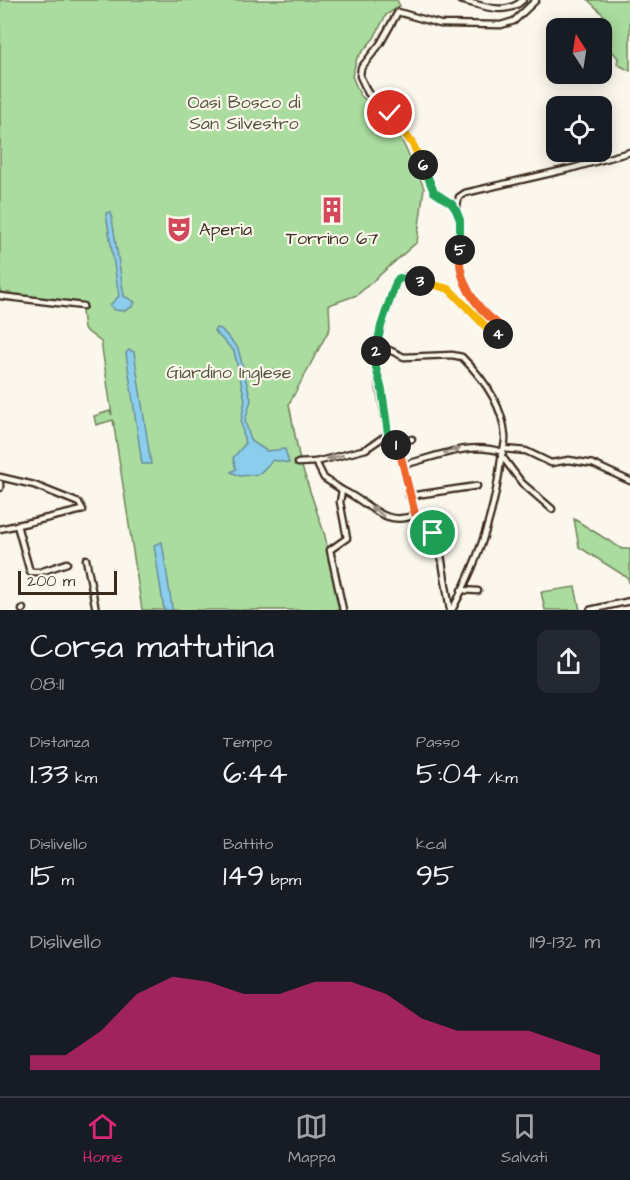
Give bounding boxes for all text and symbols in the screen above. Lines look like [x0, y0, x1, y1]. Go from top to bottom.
north arrow [546, 18, 612, 84]
map controls [546, 18, 612, 162]
pin [364, 87, 415, 138]
park label: Oasi Bosco di San Silvestro [188, 90, 301, 136]
icon: check [373, 96, 406, 129]
button: locate [546, 96, 612, 162]
pin: 6 [408, 150, 438, 180]
text: 6 [418, 154, 428, 176]
building icon: Torrino 67 [317, 195, 347, 225]
theatre icon: Aperia [164, 214, 194, 244]
place label: Aperia [199, 217, 252, 242]
place label: Torrino 67 [286, 226, 378, 251]
pin: 5 [445, 235, 475, 265]
text: 5 [454, 239, 466, 261]
pin: 3 [405, 266, 435, 296]
text: 3 [416, 270, 424, 292]
pin: 4 [483, 319, 513, 349]
text: 4 [493, 323, 503, 345]
pin: 2 [361, 336, 391, 366]
text: 2 [371, 340, 381, 362]
park label: Giardino Inglese [167, 360, 292, 386]
pin: 1 [381, 430, 411, 460]
text: 1 [395, 434, 397, 456]
one-way arrow [443, 446, 462, 455]
one-way arrow [326, 452, 344, 462]
one-way arrow [369, 505, 385, 518]
pin [407, 507, 458, 558]
icon: arrive [416, 516, 449, 549]
scale bar [18, 568, 117, 596]
text: 200 m [27, 570, 75, 592]
text: Corsa mattutina [30, 624, 274, 670]
button: share [537, 630, 600, 693]
text: 08:11 [30, 670, 64, 698]
text: Distanza [30, 731, 90, 753]
text: Tempo [223, 731, 272, 753]
text: Passo [416, 731, 459, 753]
text: 1.33 [30, 753, 69, 795]
text: 6:44 [223, 753, 288, 795]
text: 5:04 [416, 753, 482, 795]
text: km [69, 767, 97, 789]
text: /km [482, 767, 518, 789]
text: Dislivello [30, 833, 87, 855]
text: Battito [223, 833, 273, 855]
text: kcal [416, 833, 447, 855]
text: 15 [30, 855, 55, 897]
text: 149 [223, 855, 264, 897]
text: 95 [416, 855, 454, 897]
text: m [55, 869, 74, 891]
text: bpm [264, 869, 301, 891]
text: Dislivello [30, 928, 101, 956]
text: 119–132 m [530, 928, 600, 956]
tab: Home [83, 1110, 123, 1168]
tab: Mappa [288, 1110, 335, 1168]
tab: Salvati [501, 1110, 547, 1168]

